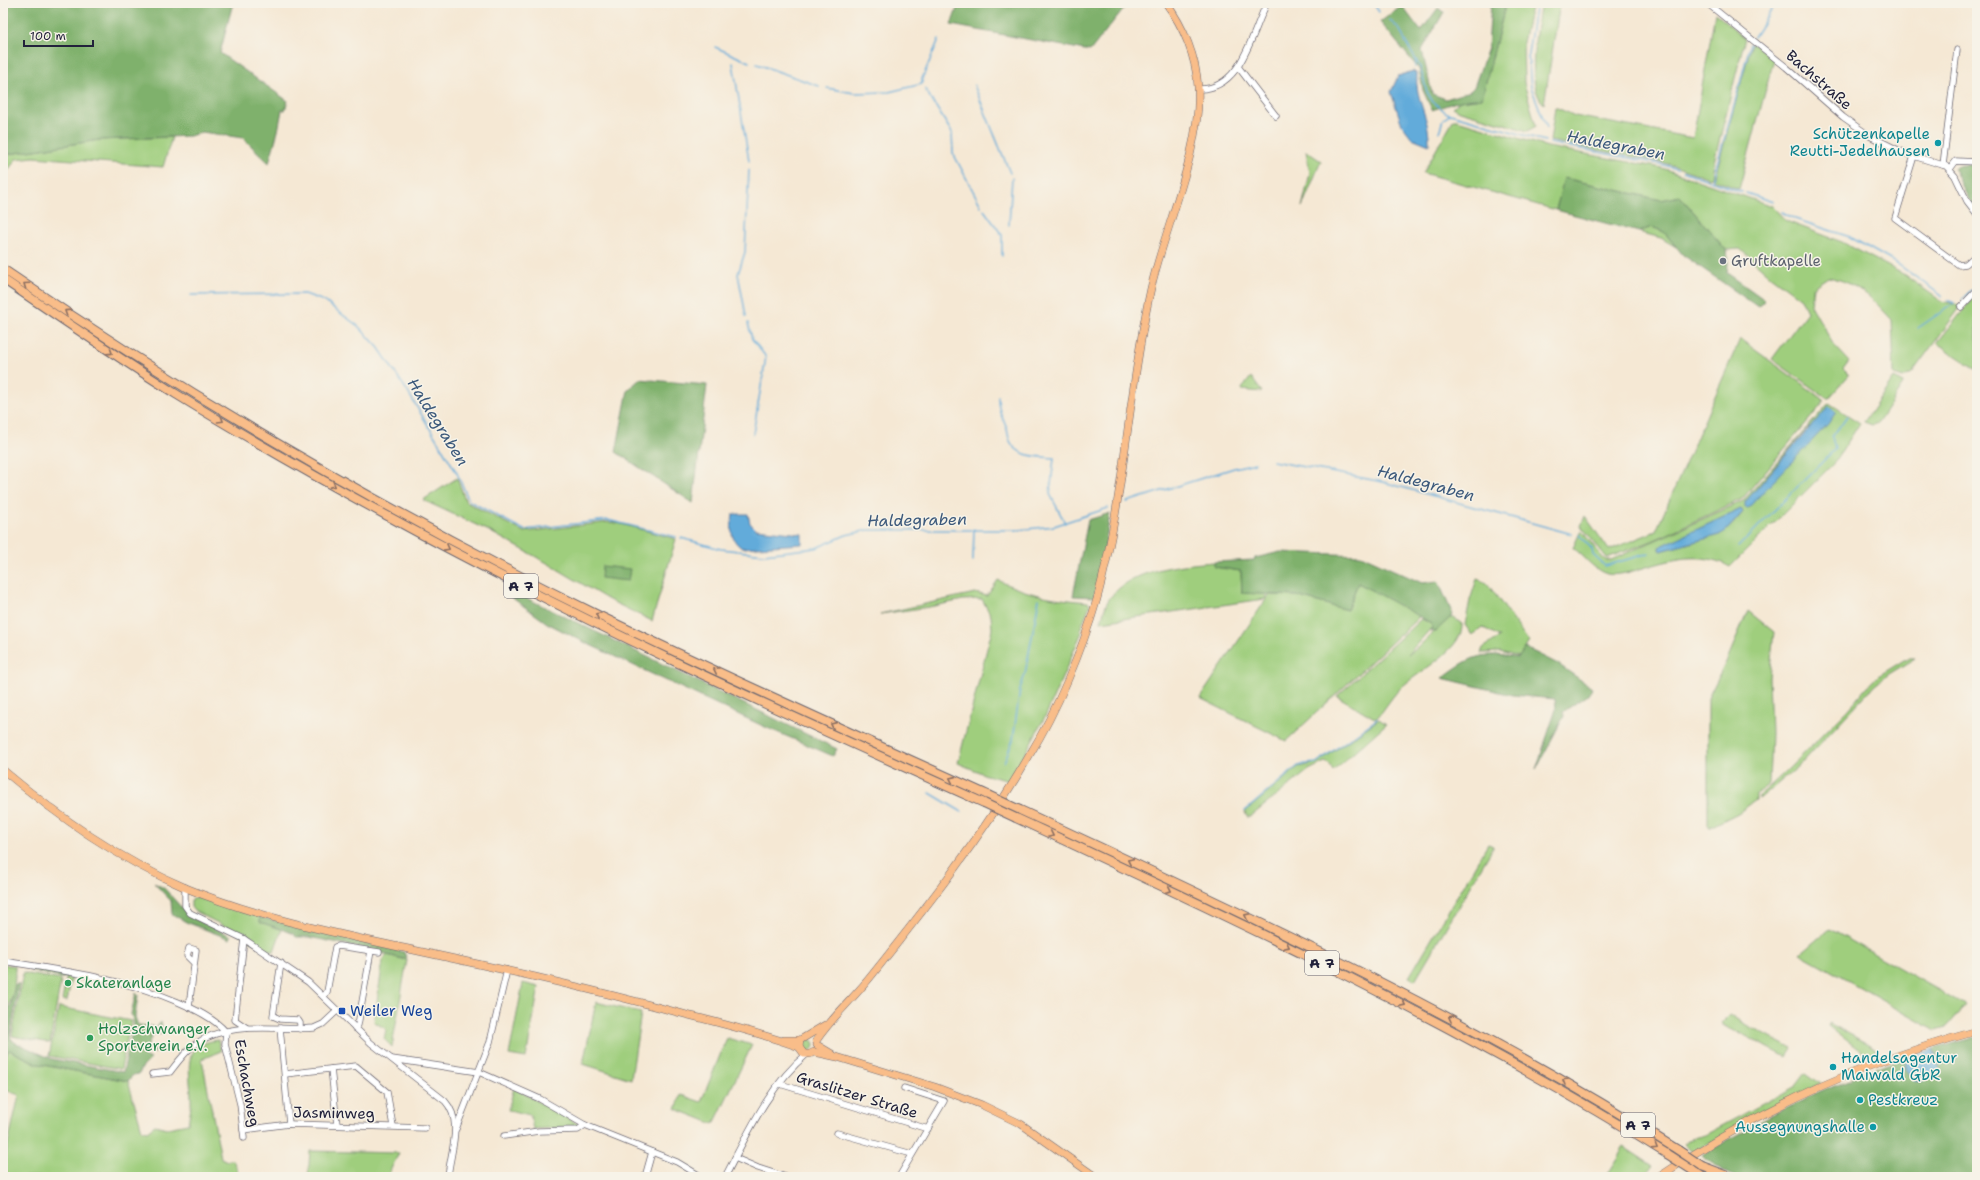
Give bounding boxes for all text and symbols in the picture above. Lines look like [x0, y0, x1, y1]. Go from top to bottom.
scale bar [24, 22, 93, 48]
text: 100 m [30, 28, 66, 44]
street label: Bachstraße [1782, 46, 1856, 114]
place label: Schützenkapelle Reutti-Jedelhausen [1790, 124, 1930, 161]
water label: Haldegraben [1565, 125, 1667, 165]
marker: Schützenkapelle Reutti-Jedelhausen [1933, 138, 1943, 148]
place label: Gruftkapelle [1731, 251, 1821, 271]
marker: Gruftkapelle [1718, 256, 1728, 266]
one-way arrow [24, 283, 31, 290]
one-way arrow [64, 310, 71, 317]
one-way arrow [106, 347, 113, 354]
water label: Haldegraben [403, 374, 473, 470]
one-way arrow [217, 416, 224, 423]
water label: Haldegraben [1375, 460, 1477, 506]
one-way arrow [329, 481, 336, 488]
water label: Haldegraben [867, 509, 967, 531]
one-way arrow [443, 543, 450, 551]
road number: A 7 [504, 574, 538, 598]
one-way arrow [595, 612, 602, 620]
one-way arrow [712, 667, 719, 675]
one-way arrow [830, 722, 838, 730]
one-way arrow [949, 776, 956, 784]
one-way arrow [1047, 830, 1055, 838]
one-way arrow [1126, 858, 1134, 866]
one-way arrow [1166, 885, 1173, 893]
one-way arrow [1244, 913, 1252, 921]
one-way arrow [1282, 941, 1290, 949]
road number: A 7 [1305, 951, 1339, 975]
place label: Skateranlage [76, 973, 172, 993]
marker: Skateranlage [63, 978, 73, 988]
one-way arrow [1399, 999, 1406, 1007]
place label: Weiler Weg [350, 1001, 432, 1021]
marker: Weiler Weg [337, 1006, 347, 1016]
one-way arrow [1448, 1016, 1455, 1023]
place label: Holzschwanger Sportverein e.V. [98, 1019, 210, 1056]
marker: Holzschwanger Sportverein e.V. [85, 1033, 95, 1043]
street label: Eschachweg [229, 1038, 265, 1128]
place label: Handelsagentur Maiwald GbR [1841, 1048, 1957, 1085]
marker: Handelsagentur Maiwald GbR [1828, 1062, 1838, 1072]
street label: Graslitzer Straße [794, 1067, 920, 1123]
one-way arrow [1562, 1079, 1569, 1086]
place label: Pestkreuz [1868, 1090, 1938, 1110]
marker: Pestkreuz [1855, 1095, 1865, 1105]
street label: Jasminweg [293, 1102, 375, 1124]
road number: A 7 [1621, 1113, 1655, 1137]
place label: Aussegnungshalle [1735, 1117, 1865, 1137]
marker: Aussegnungshalle [1868, 1122, 1878, 1132]
one-way arrow [1651, 1142, 1658, 1149]

